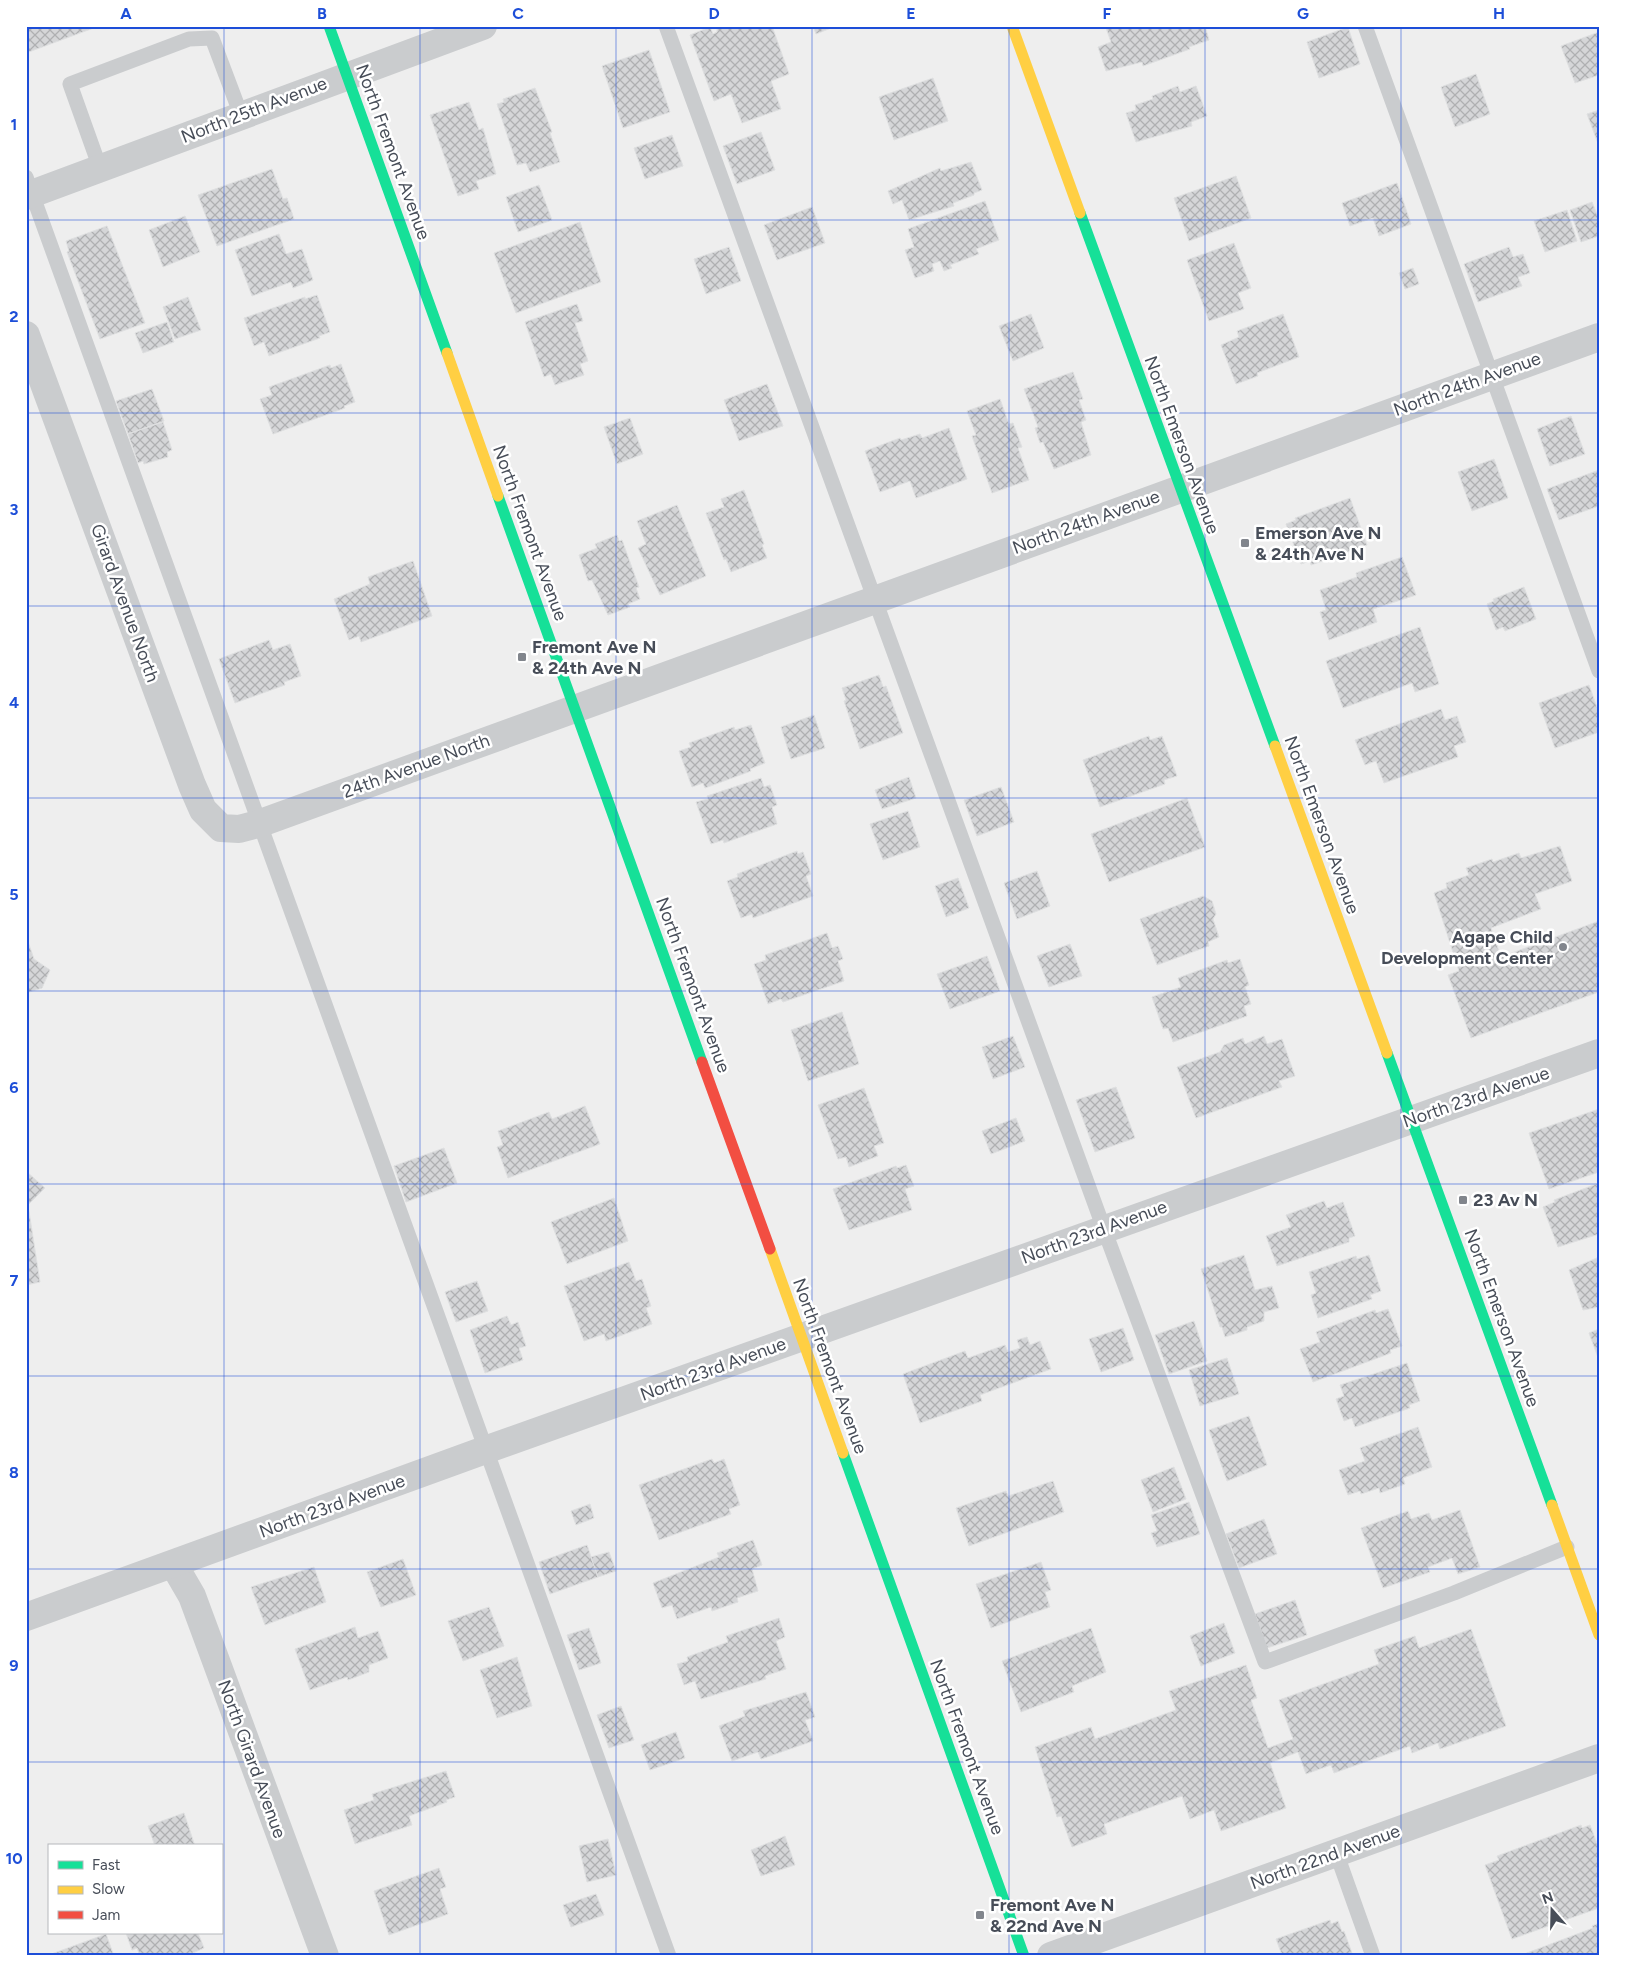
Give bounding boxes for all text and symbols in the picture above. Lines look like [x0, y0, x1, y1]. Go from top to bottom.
text: A [120, 4, 132, 23]
text: B [317, 4, 327, 23]
text: C [512, 4, 524, 23]
text: D [708, 4, 720, 23]
text: E [906, 4, 916, 23]
text: F [1103, 4, 1112, 23]
text: G [1297, 4, 1309, 23]
text: H [1493, 4, 1505, 23]
street label: North Fremont Avenue [351, 61, 435, 243]
street label: North 25th Avenue [178, 72, 330, 148]
text: 1 [11, 115, 17, 134]
text: 2 [9, 307, 19, 326]
street label: North 24th Avenue [1390, 347, 1544, 421]
street label: North Emerson Avenue [1140, 353, 1225, 537]
street label: North Fremont Avenue [488, 442, 572, 624]
street label: North 24th Avenue [1009, 485, 1163, 559]
text: 3 [10, 500, 19, 519]
street label: Girard Avenue North [86, 521, 164, 685]
place label: Emerson Ave N & 24th Ave N [1255, 522, 1381, 565]
marker: Emerson Ave N & 24th Ave N [1239, 537, 1251, 549]
place label: Fremont Ave N & 24th Ave N [532, 636, 656, 679]
marker: Fremont Ave N & 24th Ave N [516, 651, 528, 663]
text: 4 [9, 693, 19, 712]
street label: 24th Avenue North [339, 729, 493, 803]
street label: North Emerson Avenue [1280, 733, 1365, 917]
text: 5 [9, 885, 19, 904]
street label: North Fremont Avenue [651, 894, 735, 1076]
place label: Agape Child Development Center [1381, 926, 1553, 969]
marker: Agape Child Development Center [1557, 941, 1569, 953]
street label: North 23rd Avenue [1400, 1062, 1552, 1132]
text: 6 [9, 1078, 19, 1097]
place label: 23 Av N [1473, 1189, 1538, 1211]
marker: 23 Av N [1457, 1194, 1469, 1206]
street label: North 23rd Avenue [1018, 1195, 1170, 1269]
street label: North Emerson Avenue [1460, 1226, 1545, 1410]
text: 7 [10, 1271, 19, 1290]
street label: North Fremont Avenue [788, 1275, 872, 1457]
street label: North 23rd Avenue [637, 1332, 789, 1406]
text: 8 [9, 1463, 19, 1482]
street label: North 23rd Avenue [256, 1469, 408, 1543]
text: 9 [9, 1656, 19, 1675]
street label: North Fremont Avenue [925, 1656, 1009, 1838]
street label: North Girard Avenue [213, 1677, 291, 1841]
street label: North 22nd Avenue [1247, 1820, 1403, 1894]
legend [48, 1844, 222, 1934]
text: 10 [5, 1849, 23, 1868]
text: Fast [92, 1856, 121, 1874]
text: Slow [92, 1880, 125, 1898]
north arrow [1528, 1884, 1578, 1934]
text: N [1540, 1888, 1556, 1908]
place label: Fremont Ave N & 22nd Ave N [990, 1894, 1114, 1937]
text: Jam [92, 1906, 120, 1924]
marker: Fremont Ave N & 22nd Ave N [974, 1909, 986, 1921]

